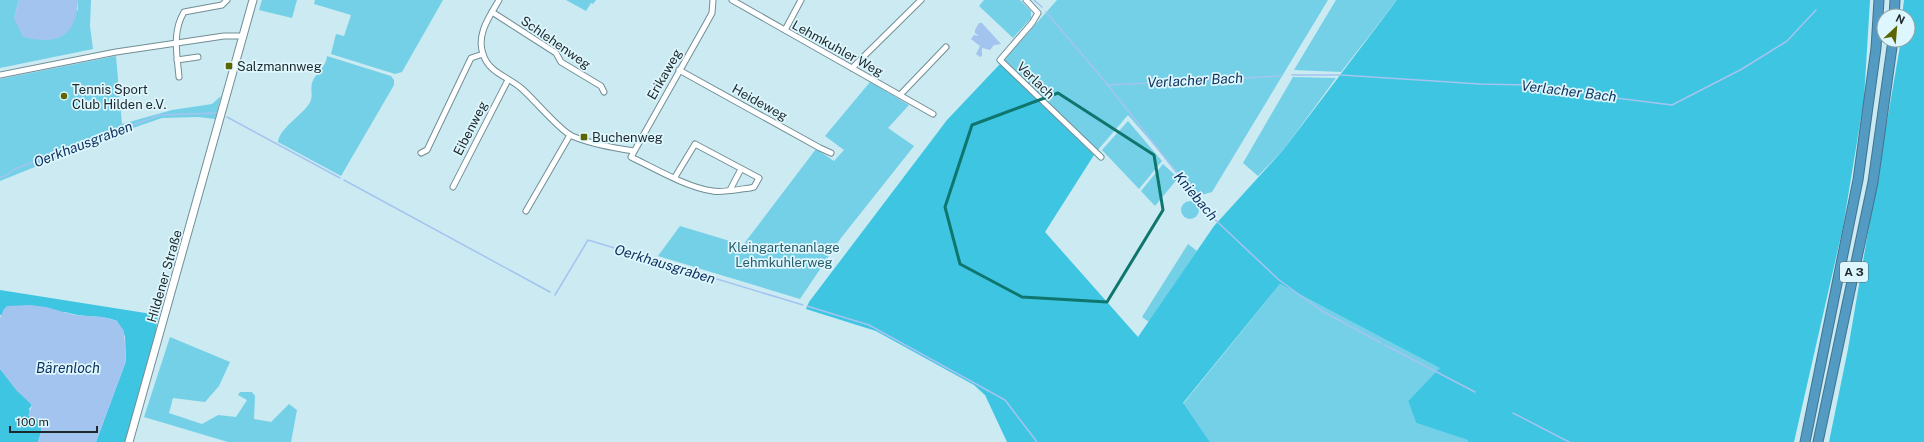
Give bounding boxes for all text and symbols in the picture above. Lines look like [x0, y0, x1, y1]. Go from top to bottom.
north arrow [1876, 8, 1916, 48]
text: N [1894, 12, 1907, 26]
street label: Schlehenweg [518, 13, 593, 72]
street label: Lehmkuhler Weg [790, 17, 886, 80]
street label: Erikaweg [644, 46, 685, 102]
place label: Salzmannweg [237, 59, 322, 74]
street label: Verlach [1014, 59, 1057, 102]
marker: Salzmannweg [224, 61, 234, 71]
water label: Verlacher Bach [1147, 69, 1243, 90]
water label: Verlacher Bach [1520, 77, 1618, 105]
street label: Heideweg [729, 81, 790, 124]
place label: Tennis Sport Club Hilden e.V. [72, 82, 166, 112]
marker: Tennis Sport Club Hilden e.V. [59, 91, 69, 101]
street label: Eibenweg [450, 99, 491, 158]
water label: Oerkhausgraben [31, 118, 135, 170]
place label: Buchenweg [592, 130, 663, 145]
marker: Buchenweg [579, 132, 589, 142]
water label: Kniebach [1171, 168, 1221, 224]
street label: Hildener Straße [144, 228, 185, 324]
park label: Kleingartenanlage Lehmkuhlerweg [728, 240, 840, 270]
water label: Oerkhausgraben [613, 241, 718, 287]
road number: A 3 [1840, 262, 1868, 282]
water label: Bärenloch [36, 360, 100, 376]
scale bar [10, 408, 97, 434]
text: 100 m [16, 415, 49, 429]

